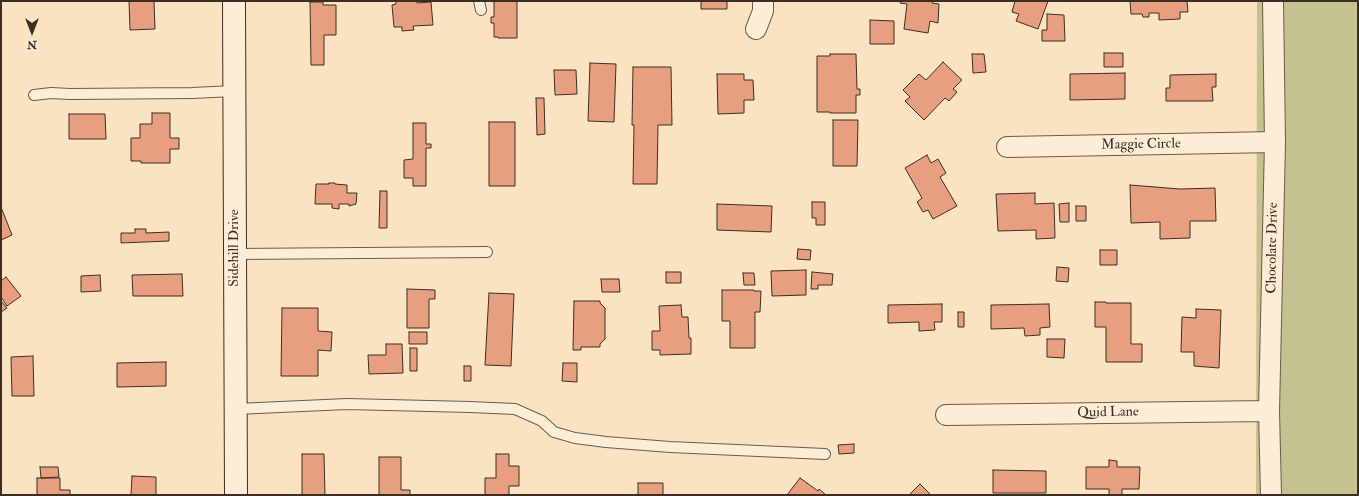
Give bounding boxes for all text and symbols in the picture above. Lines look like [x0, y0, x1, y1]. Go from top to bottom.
north arrow [12, 12, 52, 52]
text: N [27, 38, 37, 51]
street label: Maggie Circle [1101, 136, 1181, 154]
street label: Chocolate Drive [1264, 202, 1282, 294]
street label: Sidehill Drive [227, 209, 243, 287]
street label: Quid Lane [1077, 404, 1139, 422]

